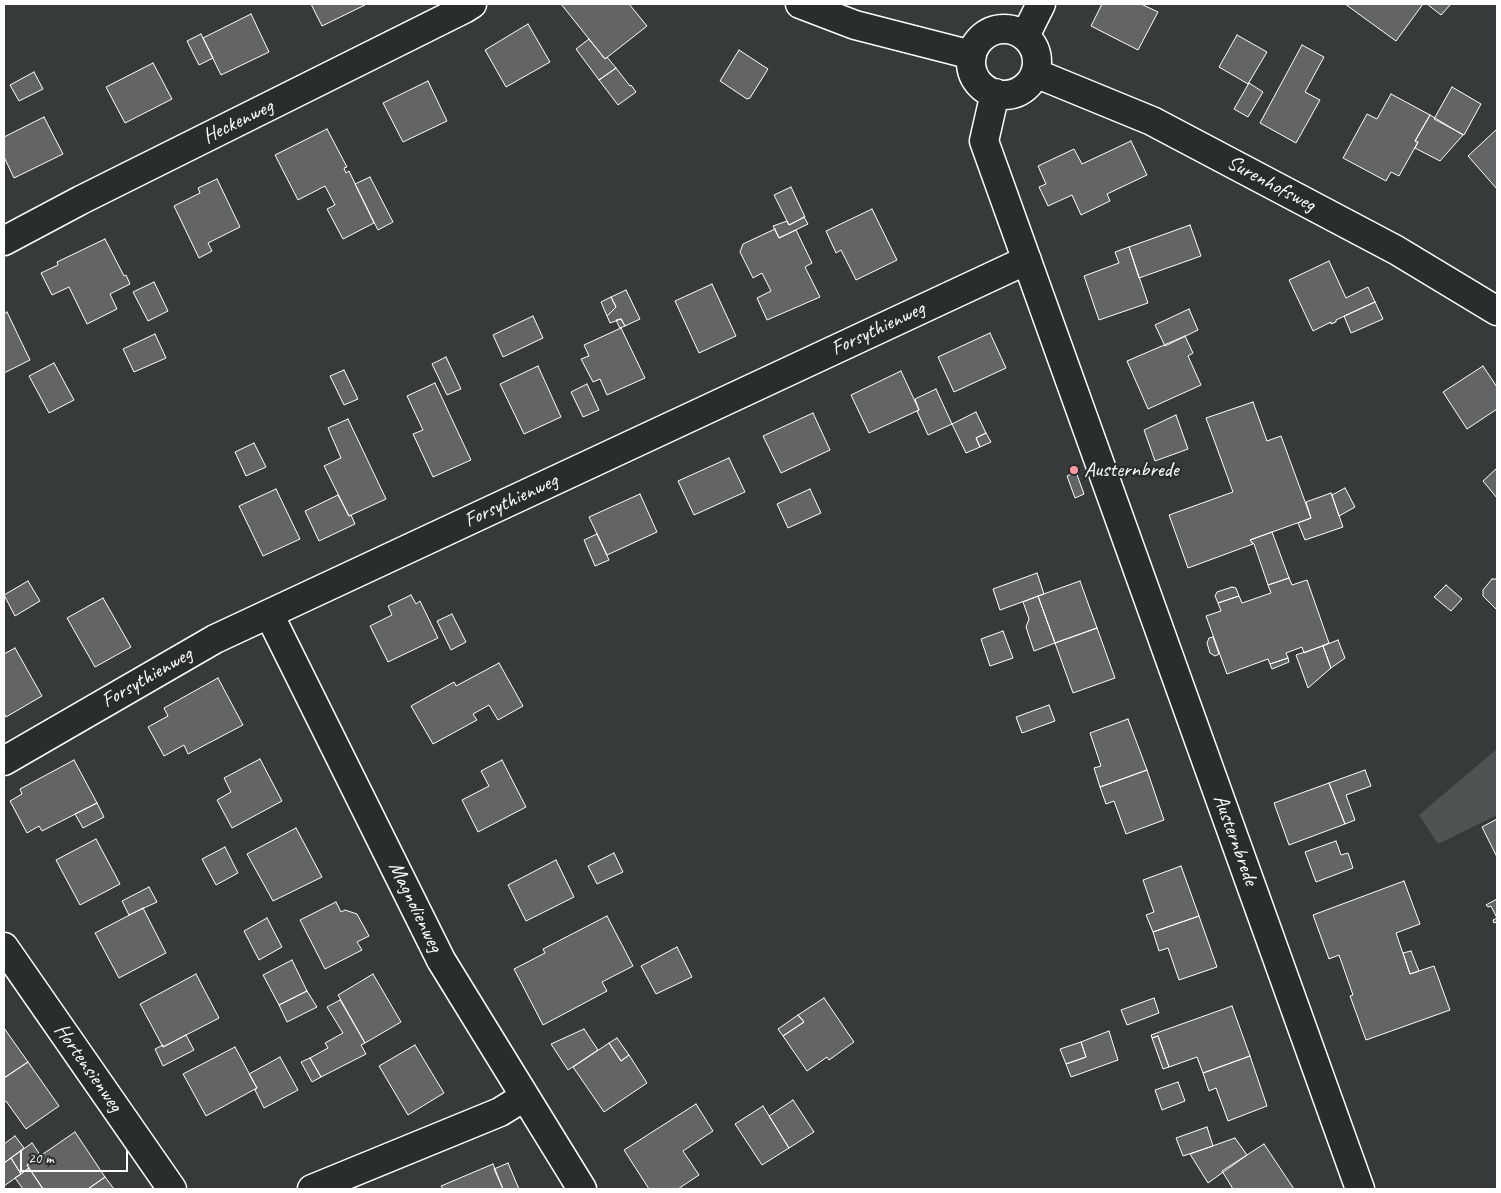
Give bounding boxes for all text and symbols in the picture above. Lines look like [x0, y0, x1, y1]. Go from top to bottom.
street label: Heckenweg [199, 94, 277, 150]
street label: Surenhofsweg [1222, 150, 1320, 218]
street label: Forsythienweg [827, 296, 929, 362]
place label: Austernbrede [1084, 457, 1179, 483]
marker: Austernbrede [1068, 464, 1080, 476]
street label: Forsythienweg [460, 468, 562, 534]
street label: Forsythienweg [97, 642, 197, 714]
street label: Austernbrede [1207, 791, 1263, 889]
street label: Magnolienweg [382, 858, 448, 956]
street label: Hortensienweg [48, 1019, 128, 1117]
scale bar [22, 1140, 130, 1172]
text: 20 m [28, 1149, 54, 1168]

